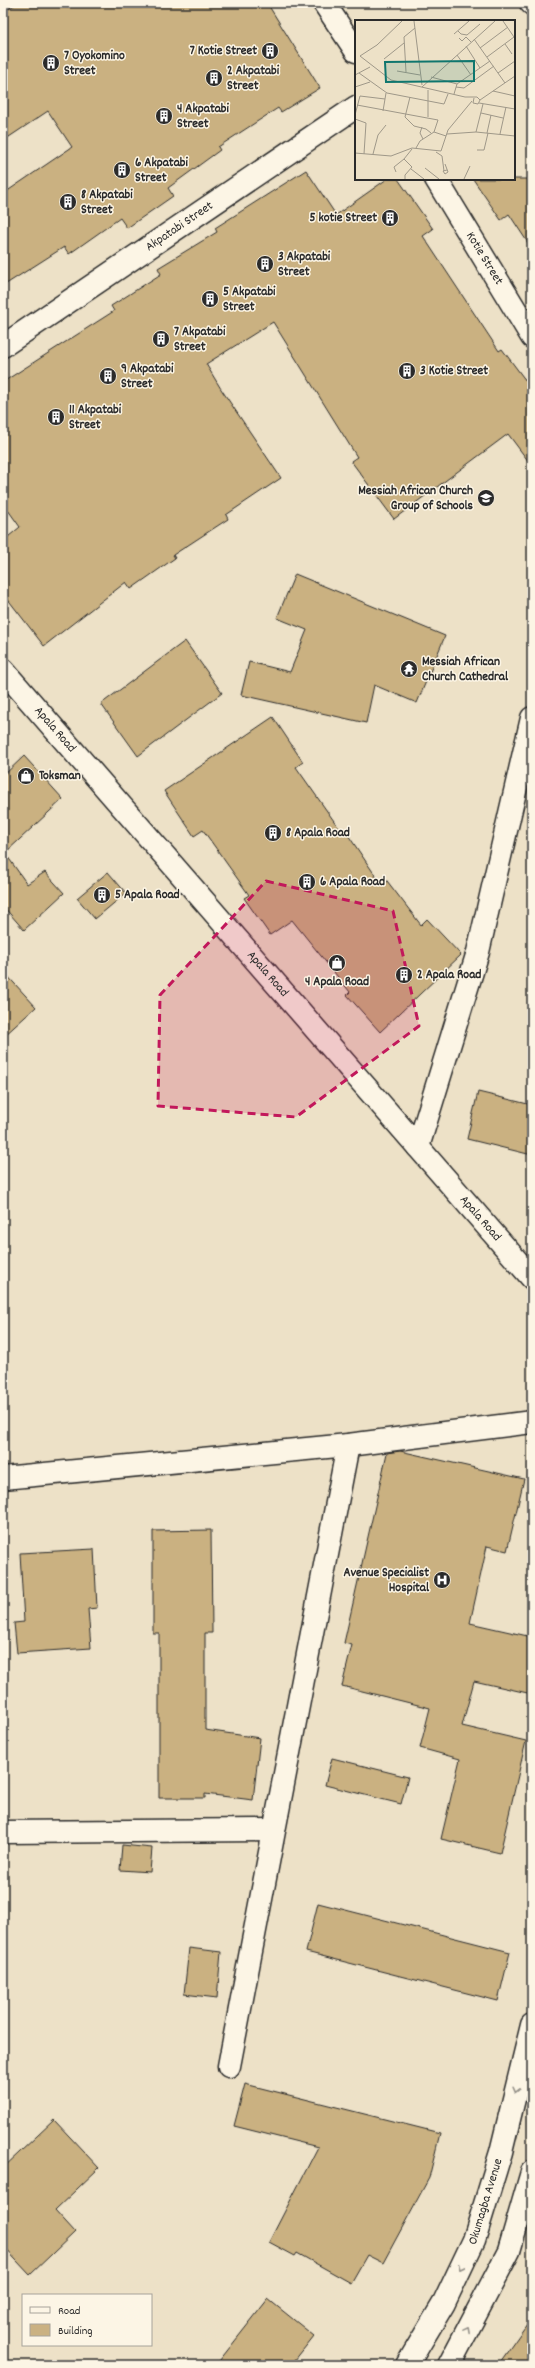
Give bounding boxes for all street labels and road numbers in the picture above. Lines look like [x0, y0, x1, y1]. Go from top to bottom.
street label: Akpatabi Street [142, 197, 217, 256]
street label: Kotie Street [461, 228, 508, 289]
street label: Apala Road [29, 702, 80, 757]
street label: Apala Road [242, 947, 293, 1001]
street label: Apala Road [455, 1191, 506, 1246]
street label: Okumagba Avenue [463, 2156, 508, 2248]

